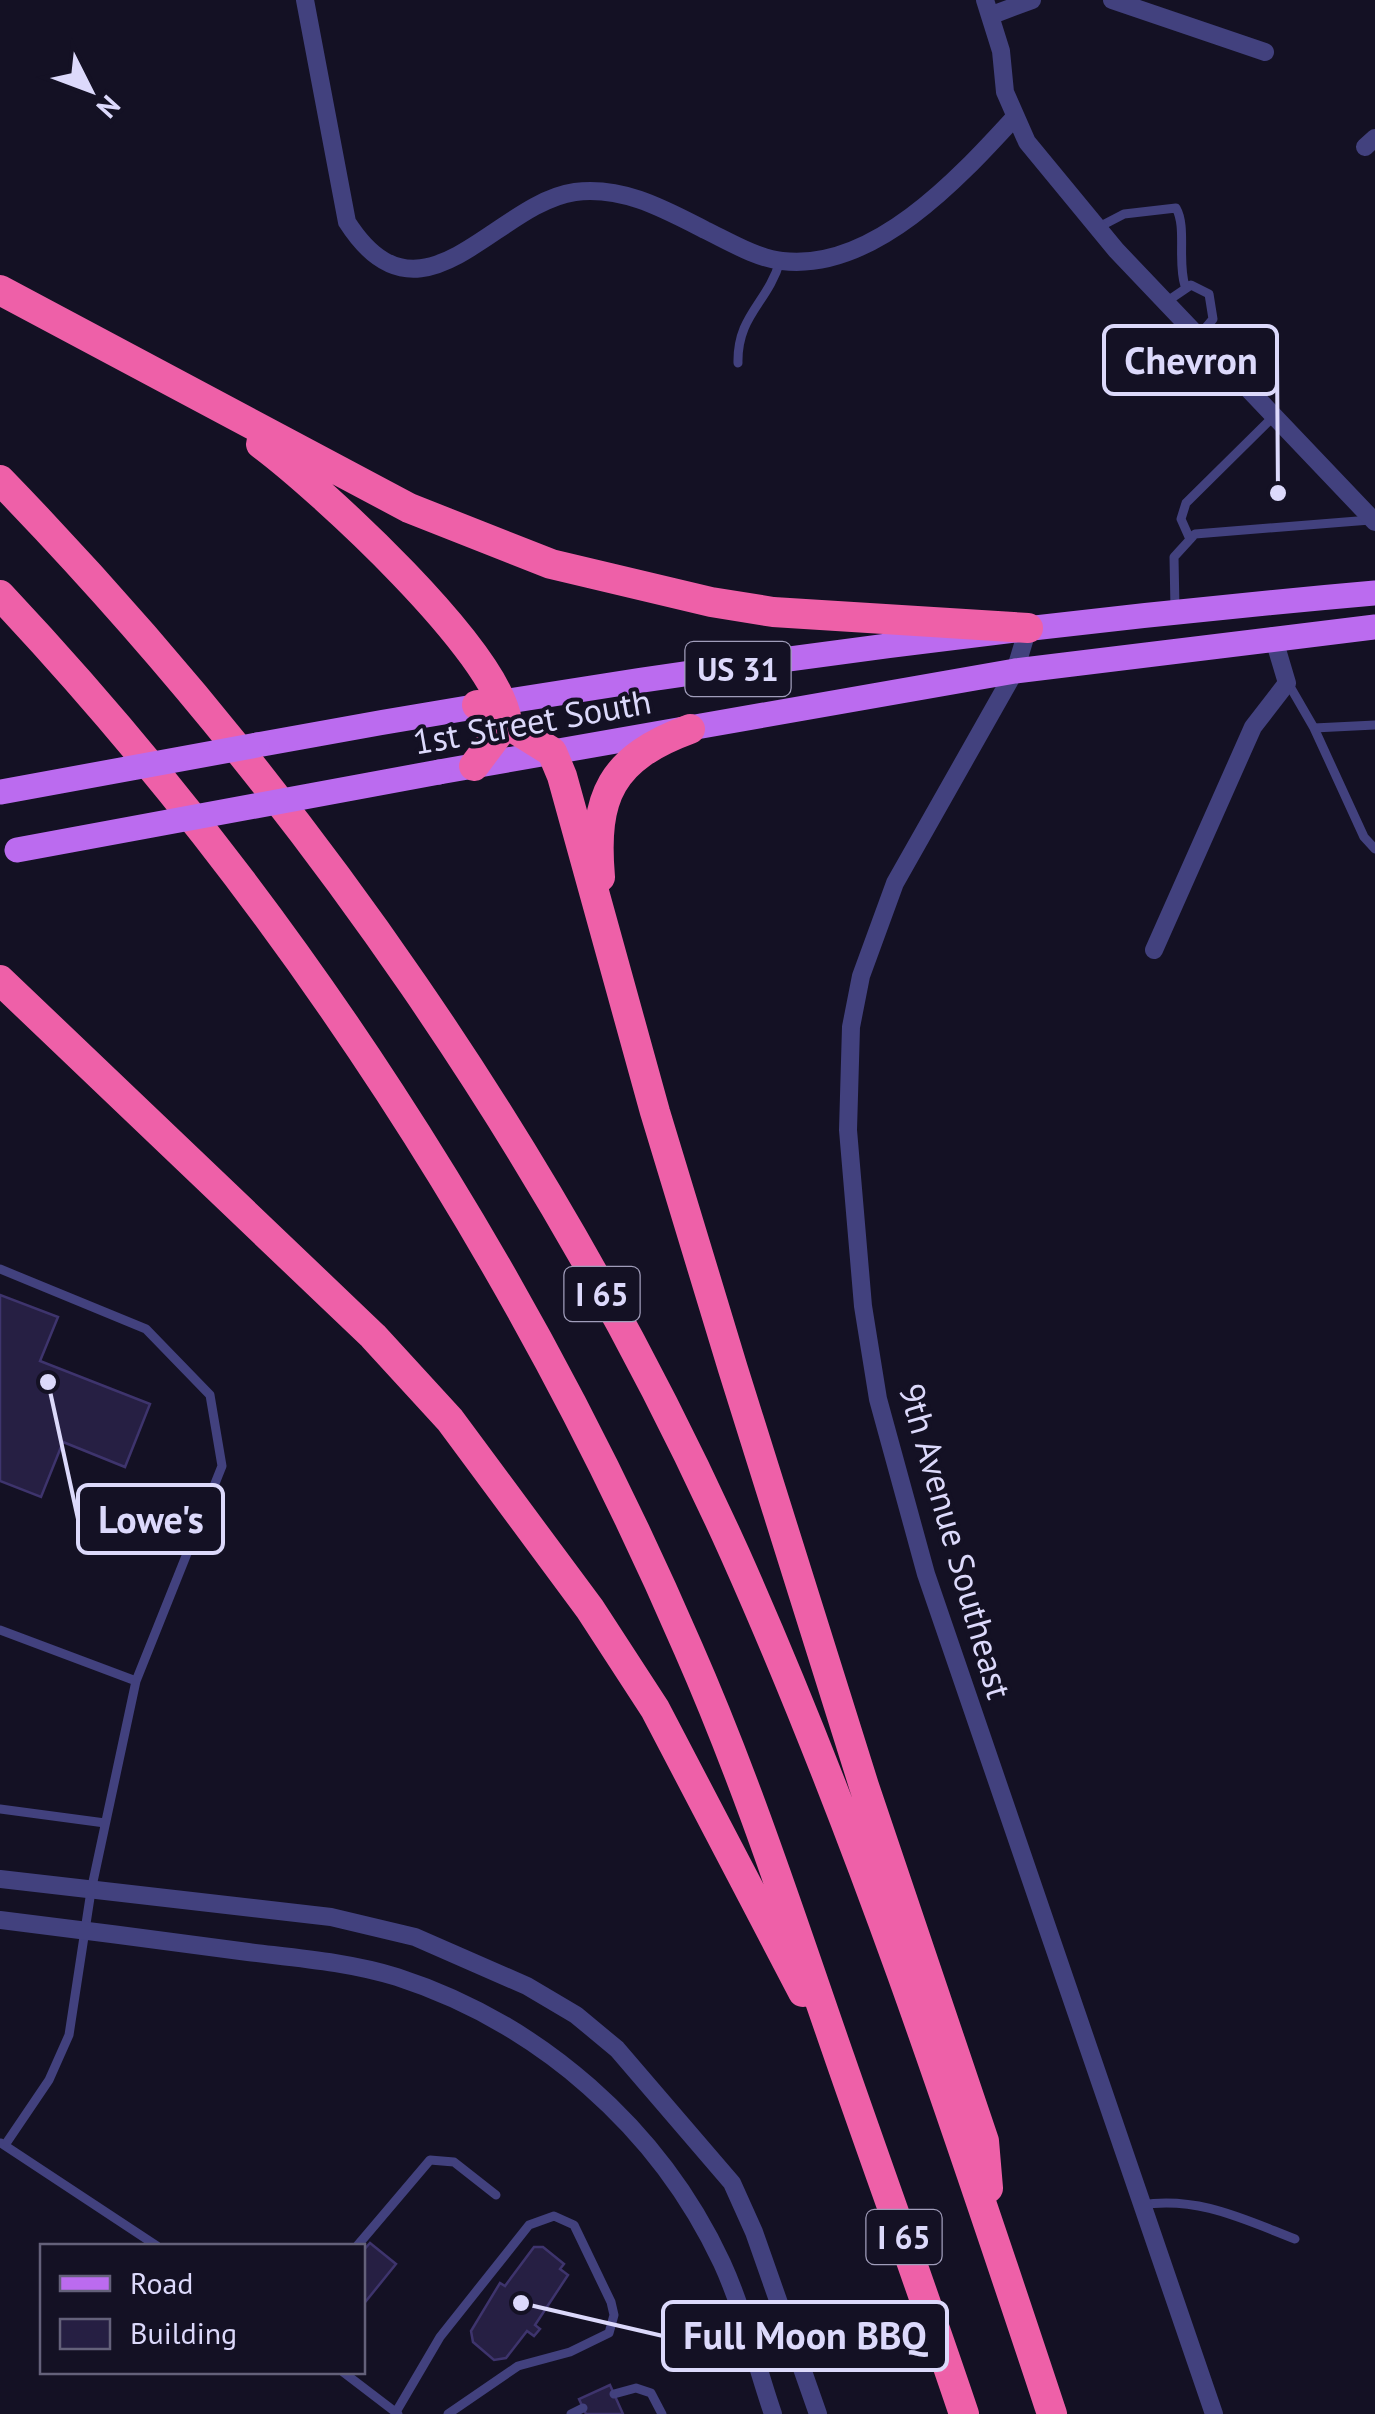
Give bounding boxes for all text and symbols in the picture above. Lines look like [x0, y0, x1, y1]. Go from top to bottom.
north arrow [40, 40, 140, 140]
text: N [89, 88, 129, 126]
callout: Chevron [1104, 326, 1277, 394]
text: Chevron [1124, 335, 1258, 384]
road number: US 31 [686, 642, 790, 696]
street label: 1st Street South [409, 677, 655, 765]
road number: I 65 [564, 1267, 640, 1321]
street label: 9th Avenue Southeast [889, 1378, 1023, 1704]
callout: Lowe's [78, 1485, 223, 1553]
text: Lowe's [98, 1494, 204, 1543]
road number: I 65 [866, 2210, 942, 2264]
legend [40, 2244, 365, 2374]
text: Road [130, 2263, 194, 2302]
callout: Full Moon BBQ [663, 2302, 947, 2370]
text: Full Moon BBQ [683, 2310, 928, 2359]
text: Building [130, 2313, 237, 2352]

